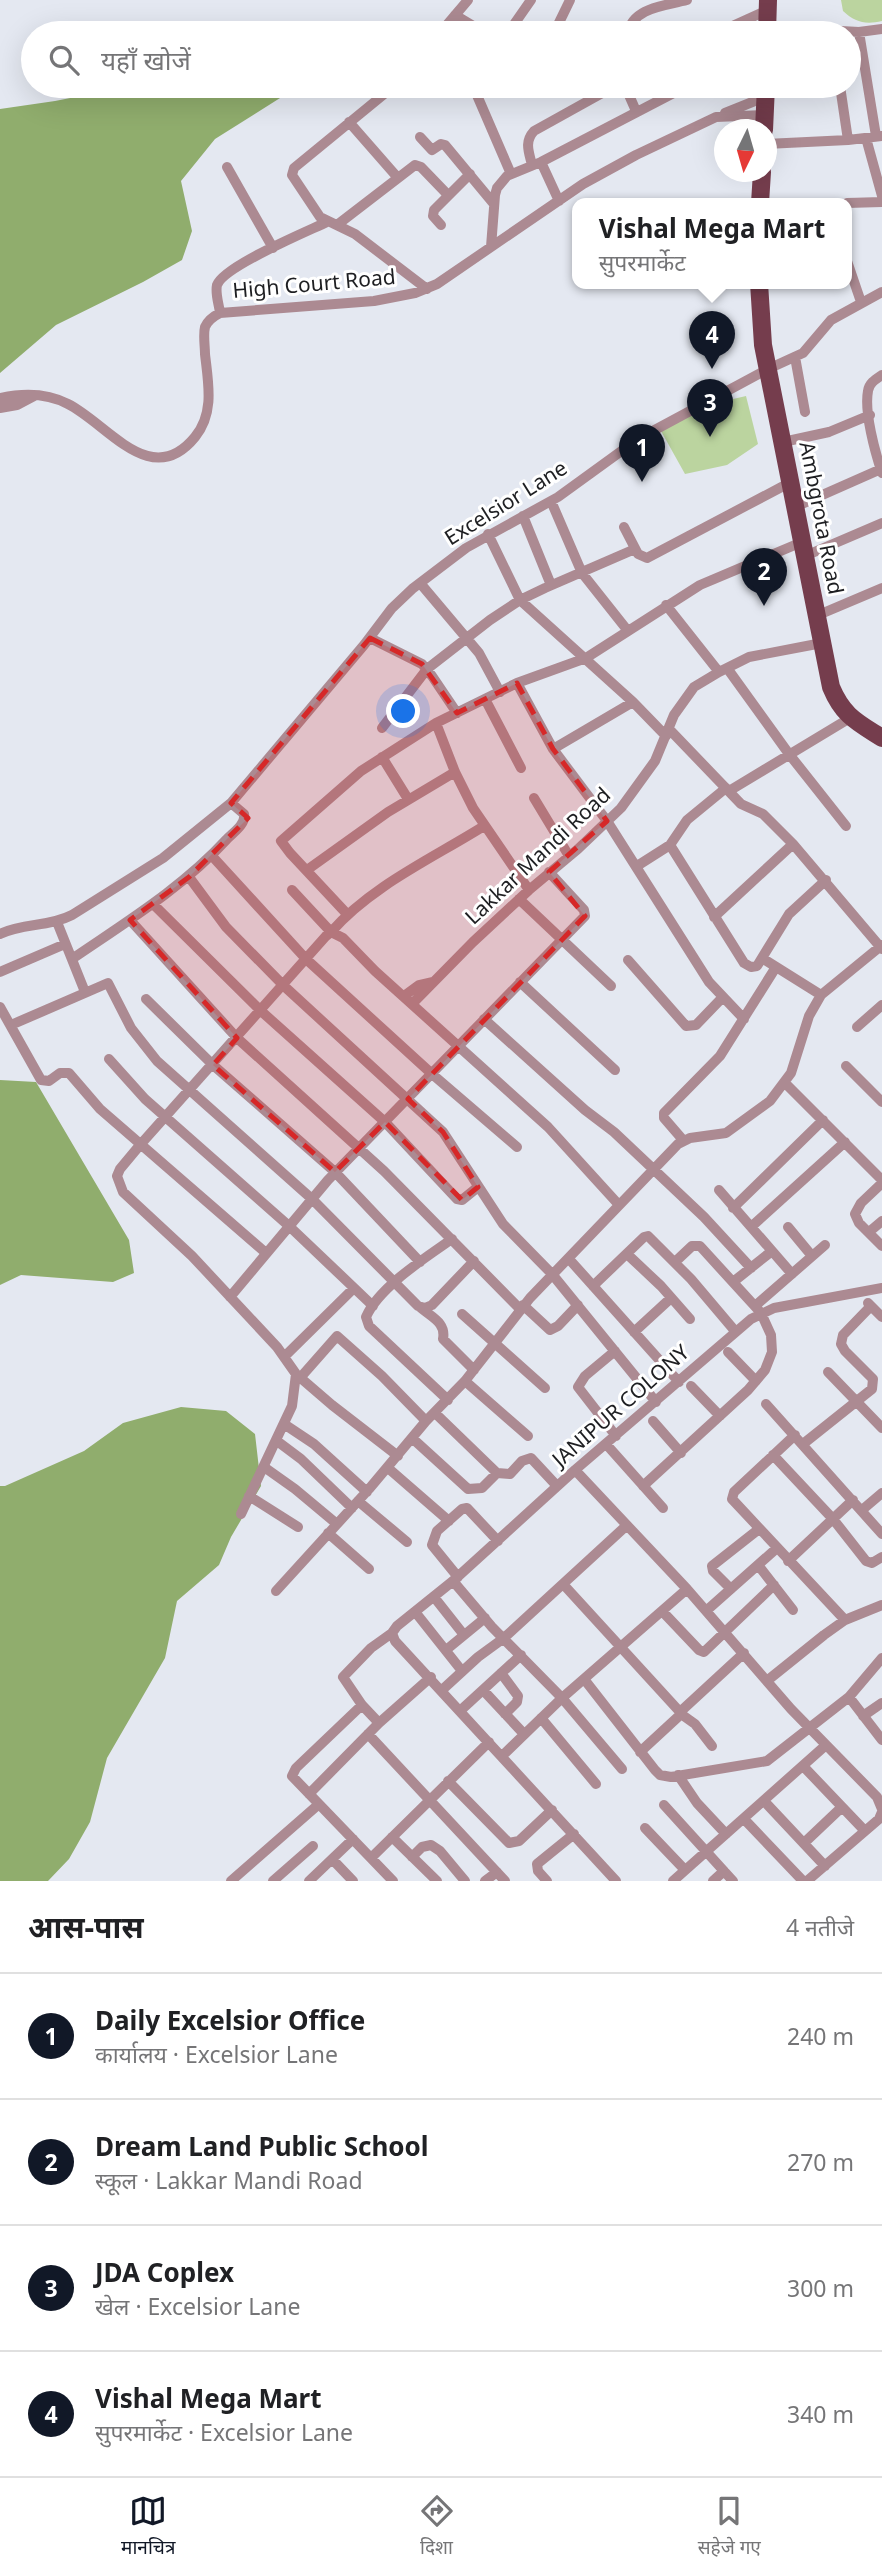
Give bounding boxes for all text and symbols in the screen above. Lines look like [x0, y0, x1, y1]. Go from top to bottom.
search box [21, 21, 861, 98]
icon: search [45, 41, 83, 79]
text: यहाँ खोजें [101, 42, 191, 78]
north arrow [714, 119, 777, 182]
popup [572, 198, 852, 289]
text: Vishal Mega Mart [599, 210, 825, 246]
text: सुपरमार्केट [599, 246, 686, 278]
street label: High Court Road [231, 262, 397, 304]
pin: 4 [689, 311, 735, 369]
pin: 3 [687, 379, 733, 437]
pin: 1 [619, 424, 665, 482]
street label: Ambgrota Road [793, 439, 851, 597]
street label: Excelsior Lane [439, 453, 572, 551]
pin: 2 [741, 548, 787, 606]
your location [386, 694, 420, 728]
street label: Lakkar Mandi Road [459, 781, 616, 930]
street label: JANIPUR COLONY [544, 1338, 695, 1474]
text: आस-पास [28, 1906, 144, 1947]
text: 4 नतीजे [786, 1911, 854, 1943]
text: Daily Excelsior Office [95, 2002, 365, 2038]
text: 1 [44, 2020, 58, 2052]
text: 240 m [787, 2020, 854, 2052]
text: कार्यालय · Excelsior Lane [95, 2038, 338, 2070]
text: Dream Land Public School [95, 2128, 429, 2164]
text: 2 [44, 2146, 58, 2178]
text: 270 m [787, 2146, 854, 2178]
text: स्कूल · Lakkar Mandi Road [95, 2164, 363, 2196]
text: JDA Coplex [95, 2254, 234, 2290]
text: 3 [44, 2272, 58, 2304]
text: 300 m [787, 2272, 854, 2304]
text: खेल · Excelsior Lane [95, 2290, 300, 2322]
text: Vishal Mega Mart [95, 2380, 322, 2416]
text: 4 [44, 2398, 58, 2430]
text: 340 m [787, 2398, 854, 2430]
text: सुपरमार्केट · Excelsior Lane [95, 2416, 353, 2448]
tab: मानचित्र [121, 2492, 175, 2560]
tab: दिशा [418, 2492, 456, 2560]
tab: सहेजे गए [698, 2492, 761, 2560]

